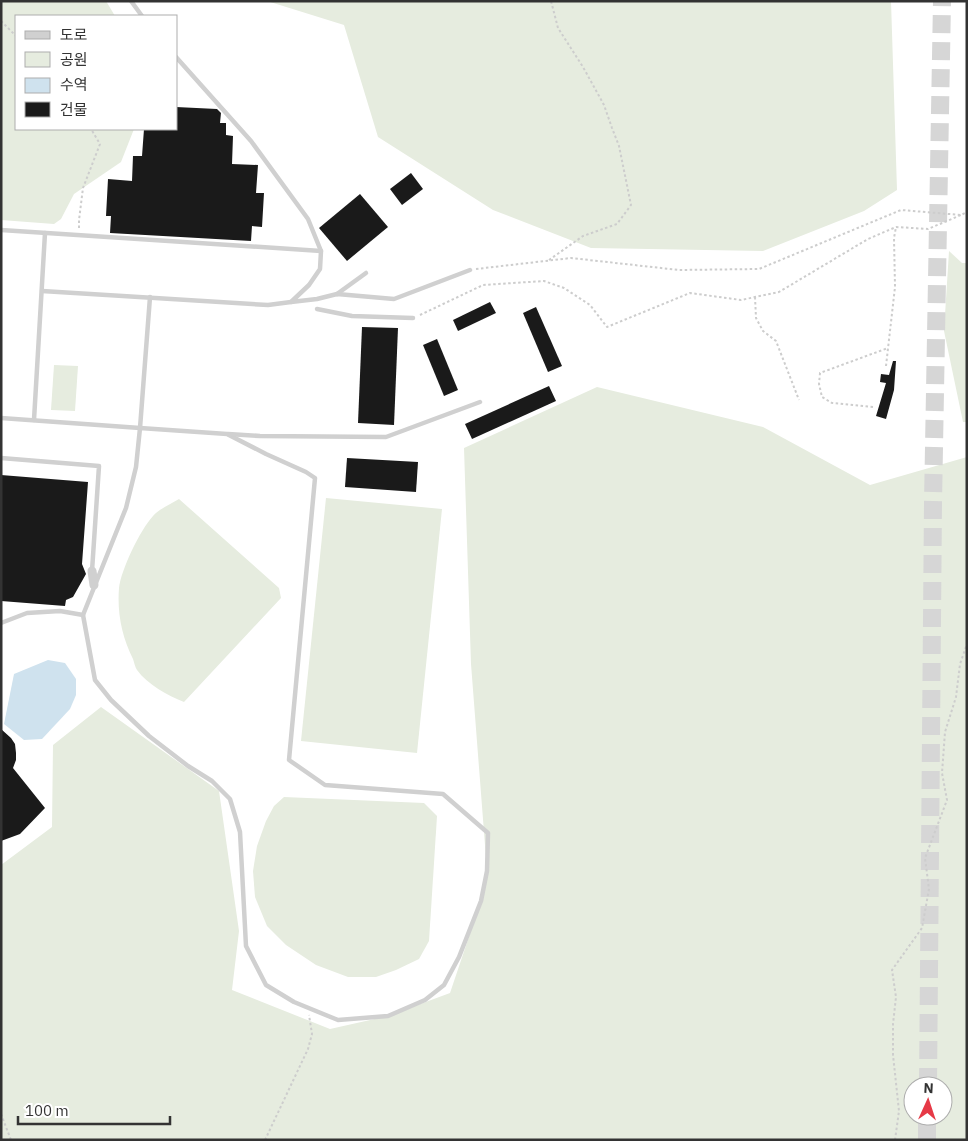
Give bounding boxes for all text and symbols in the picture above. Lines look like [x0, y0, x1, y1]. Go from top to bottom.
legend [15, 15, 178, 130]
text: 도로 [60, 25, 88, 44]
text: 공원 [60, 50, 88, 69]
text: 수역 [60, 75, 88, 94]
text: 건물 [60, 100, 88, 119]
north arrow [903, 1076, 953, 1126]
text: N [923, 1079, 934, 1097]
scale bar [18, 1094, 170, 1126]
text: 100 m [25, 1101, 69, 1120]

